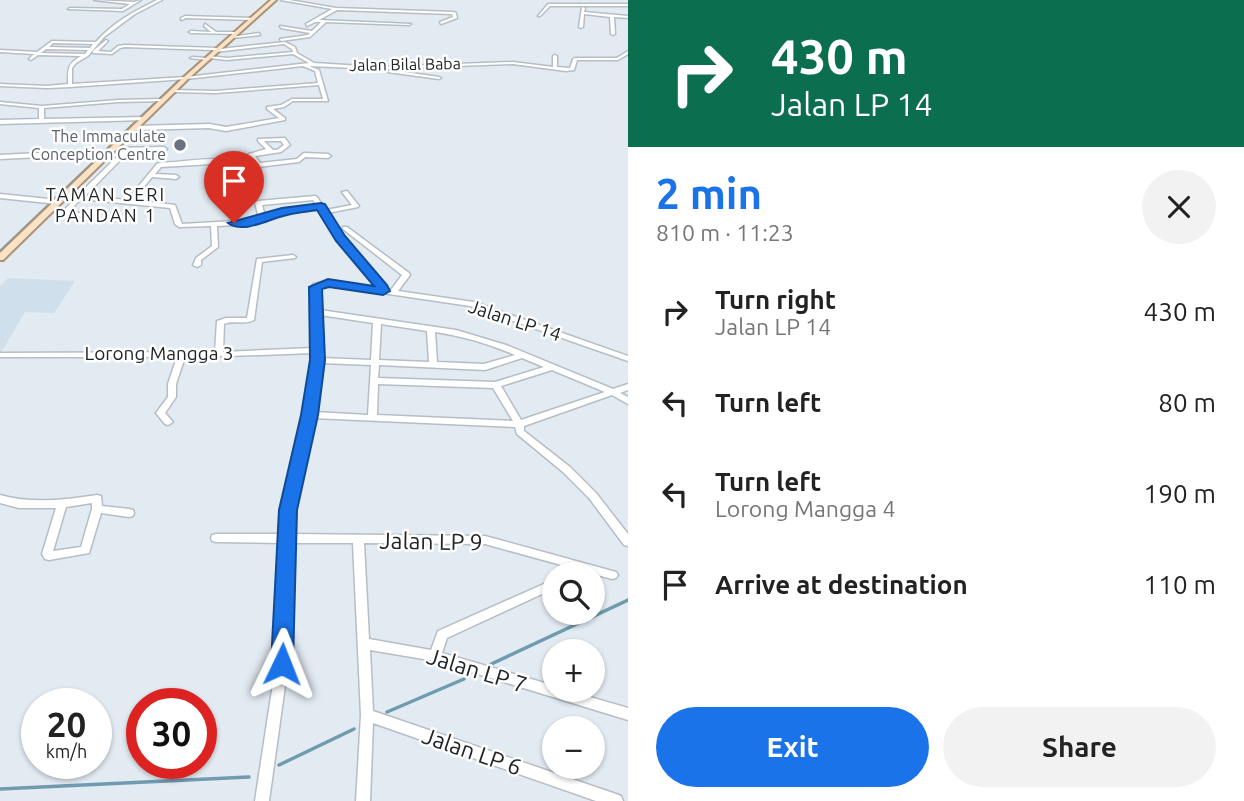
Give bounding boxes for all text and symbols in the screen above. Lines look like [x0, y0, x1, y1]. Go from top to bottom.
icon: right [656, 28, 747, 119]
text: 430 m [771, 28, 908, 83]
street label: Jalan Bilal Baba [349, 54, 461, 74]
text: Jalan LP 14 [771, 86, 933, 122]
place label: The Immaculate Conception Centre [31, 127, 166, 163]
marker: The Immaculate Conception Centre [172, 137, 188, 153]
pin [204, 151, 264, 223]
icon: arrive [215, 162, 253, 200]
text: 2 min [656, 170, 762, 217]
button: close [1142, 170, 1216, 244]
district label: TAMAN SERI PANDAN 1 [46, 184, 166, 225]
text: 810 m · 11:23 [656, 220, 794, 245]
text: Turn right [715, 285, 836, 314]
icon: right [656, 293, 694, 331]
street label: Jalan LP 14 [466, 295, 564, 345]
text: 430 m [1144, 297, 1216, 326]
text: Jalan LP 14 [715, 314, 831, 339]
street label: Lorong Mangga 3 [84, 342, 234, 364]
icon: left [656, 384, 694, 422]
text: Turn left [715, 388, 821, 417]
text: 80 m [1158, 388, 1216, 417]
text: Turn left [715, 467, 821, 496]
icon: left [656, 475, 694, 513]
text: 190 m [1144, 479, 1216, 508]
text: Lorong Mangga 4 [715, 496, 895, 521]
street label: Jalan LP 9 [379, 528, 483, 554]
map controls [542, 562, 605, 779]
button: search [542, 562, 605, 625]
icon: arrive [656, 566, 694, 604]
text: Arrive at destination [715, 570, 968, 599]
text: 110 m [1144, 570, 1216, 599]
position arrow [245, 627, 319, 701]
button: + [542, 639, 605, 702]
street label: Jalan LP 7 [424, 643, 530, 697]
speed limit sign: 30 [126, 688, 217, 779]
text: 20 [47, 704, 86, 744]
button: Exit [656, 707, 929, 787]
button: Share [943, 707, 1216, 787]
button: − [542, 716, 605, 779]
street label: Jalan LP 6 [419, 722, 525, 780]
text: km/h [46, 741, 87, 761]

